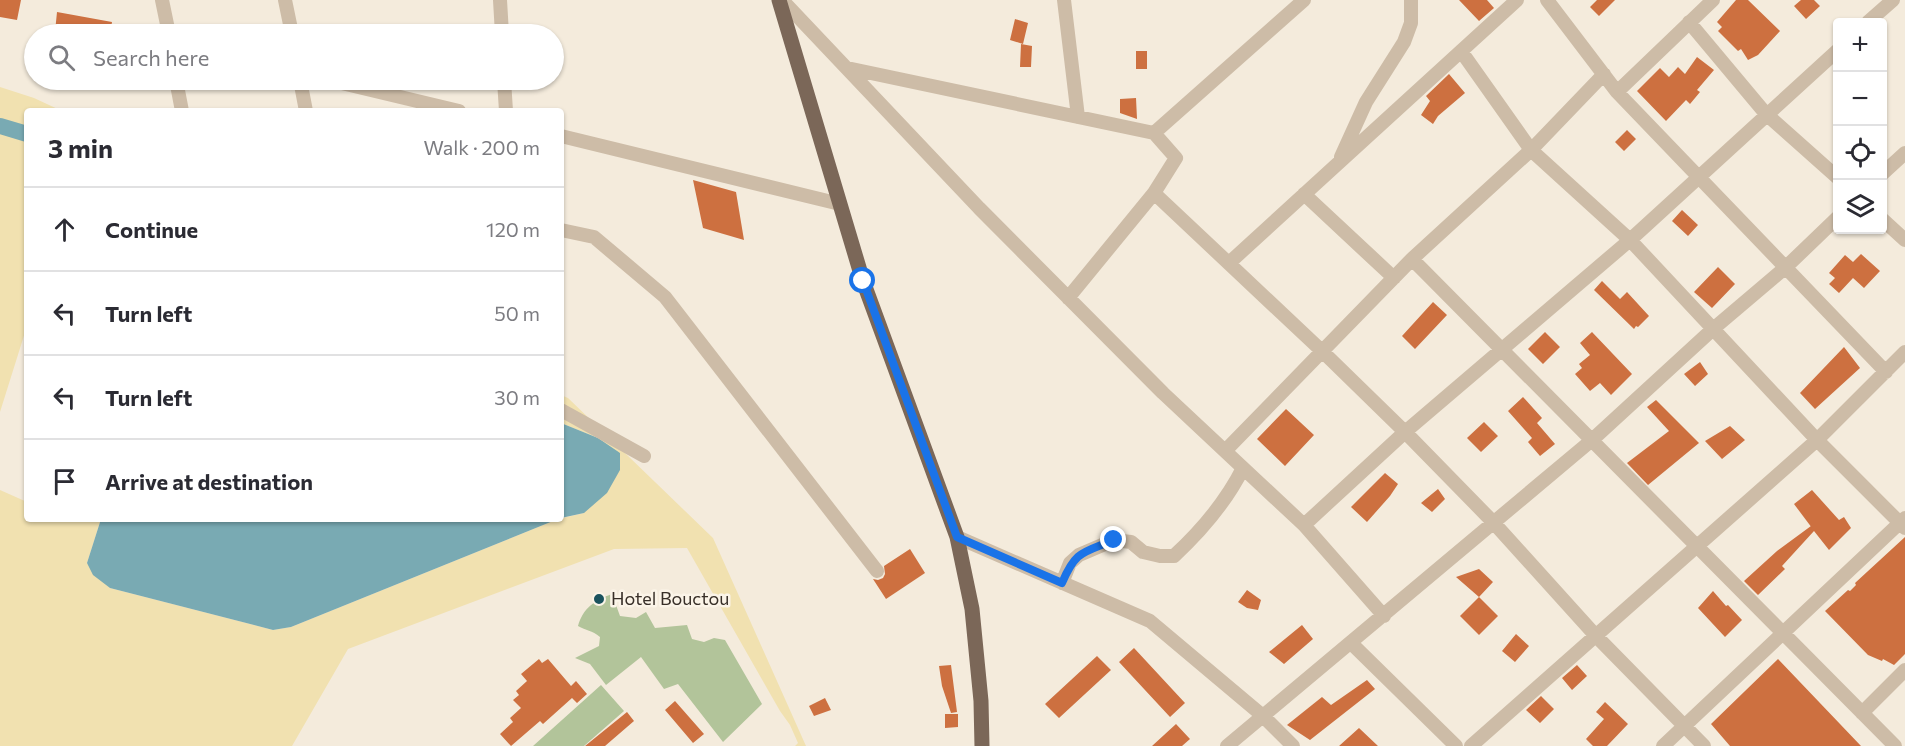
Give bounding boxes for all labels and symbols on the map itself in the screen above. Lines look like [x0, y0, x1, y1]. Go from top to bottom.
route start [849, 267, 875, 293]
route end [1100, 526, 1126, 552]
place label: Hotel Bouctou [611, 587, 729, 609]
marker: Hotel Bouctou [592, 592, 606, 606]

